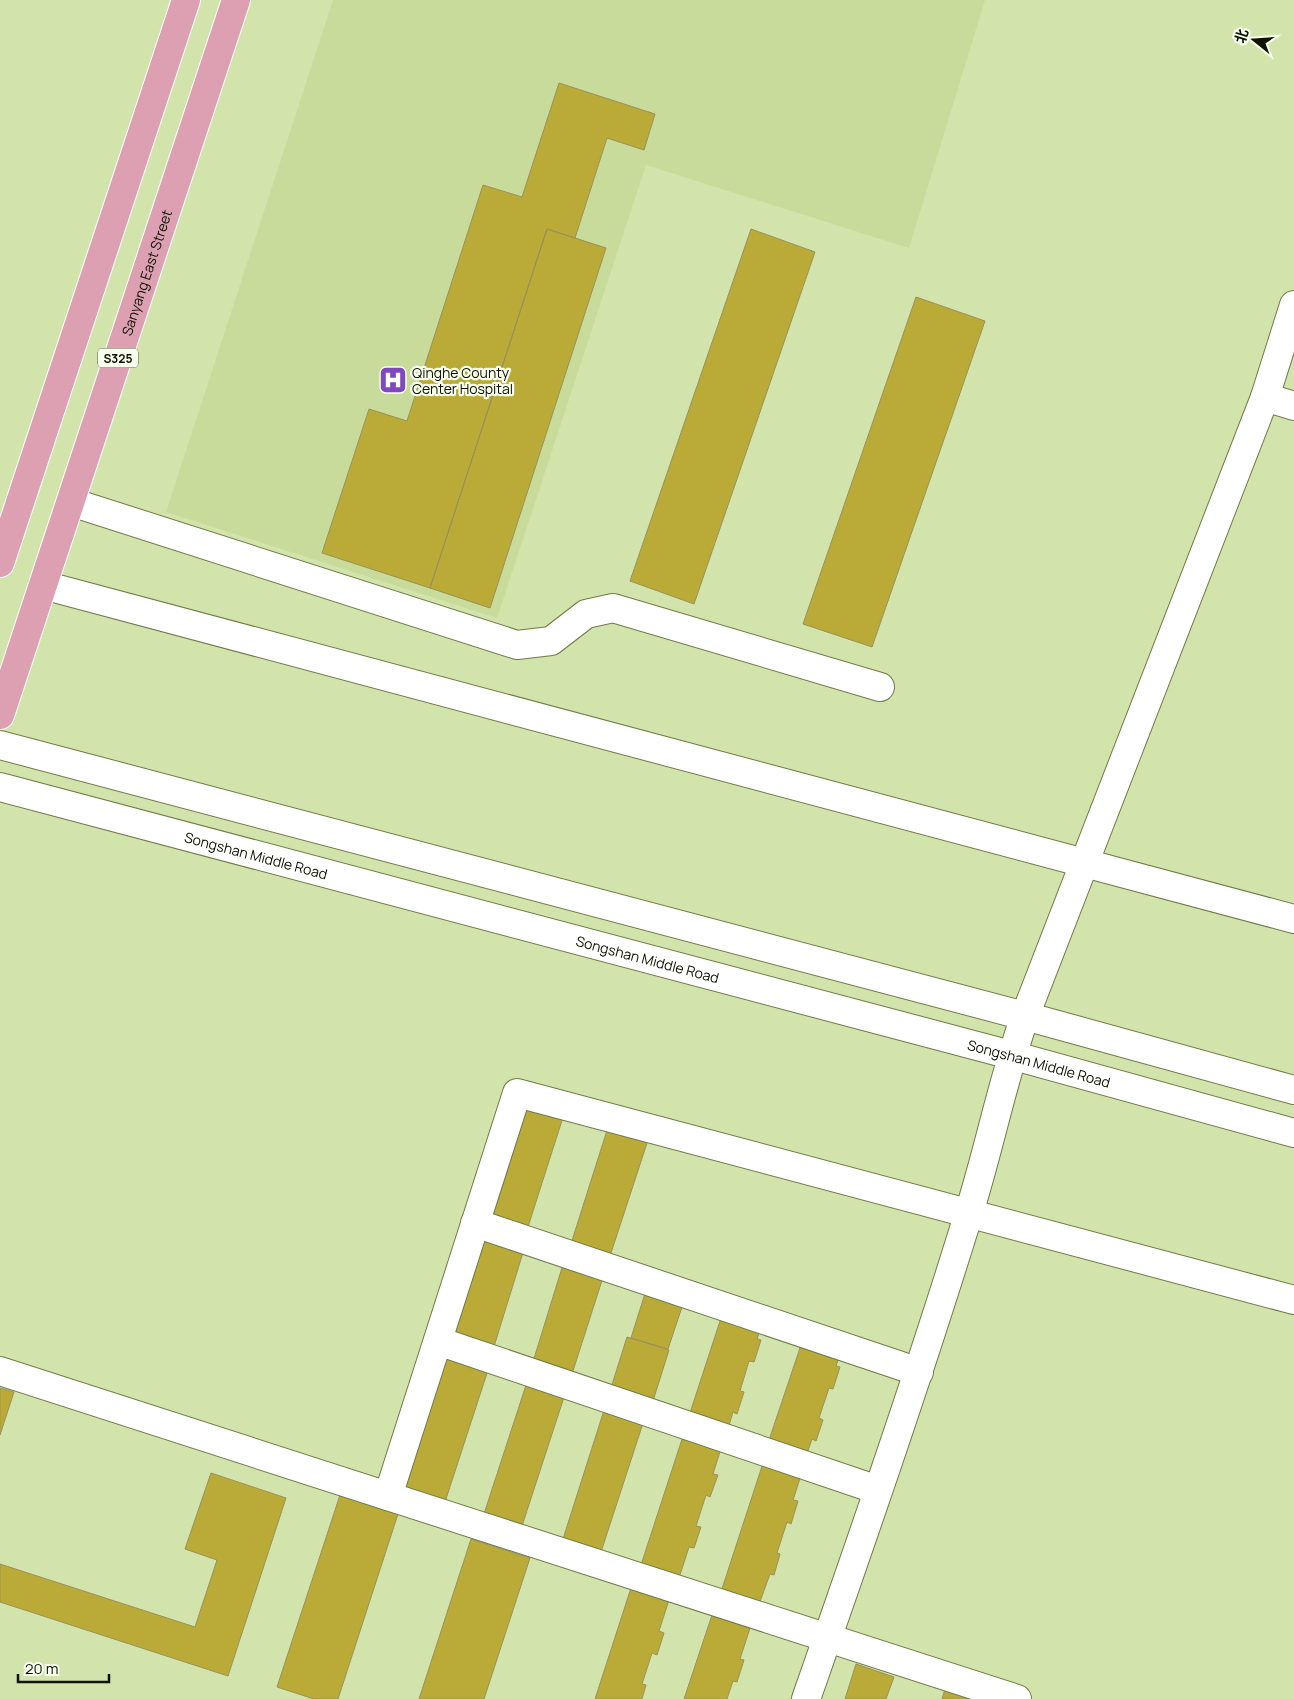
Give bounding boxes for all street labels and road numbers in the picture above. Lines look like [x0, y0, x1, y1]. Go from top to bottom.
street label: Sanyang East Street [116, 207, 176, 338]
road number: S325 [98, 348, 138, 368]
street label: Songshan Middle Road [183, 827, 330, 883]
street label: Songshan Middle Road [574, 931, 721, 987]
street label: Songshan Middle Road [965, 1034, 1113, 1091]

